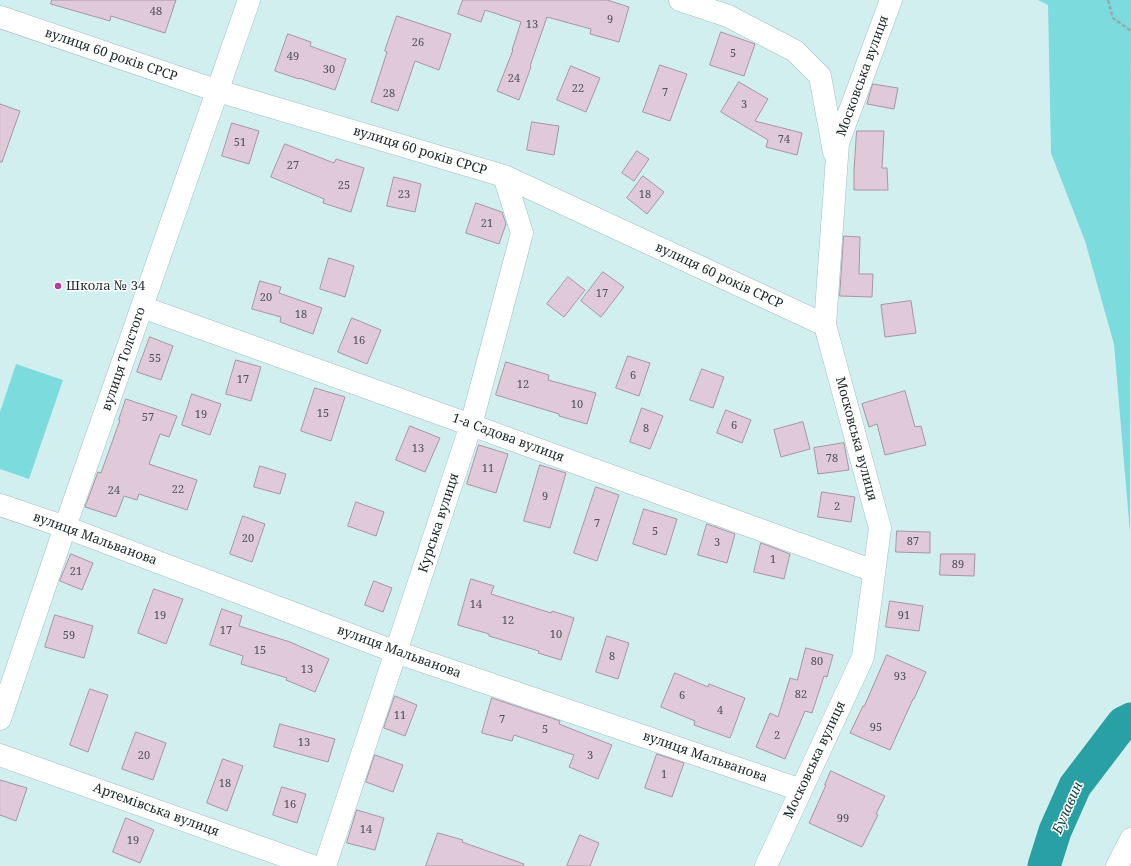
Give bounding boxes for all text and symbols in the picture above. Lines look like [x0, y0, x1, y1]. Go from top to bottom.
house number: 48 [150, 5, 162, 19]
house number: 9 [607, 13, 613, 27]
street label: Московська вулиця [834, 13, 892, 139]
house number: 13 [526, 18, 538, 32]
street label: вулиця 60 років СРСР [43, 25, 179, 85]
house number: 26 [412, 36, 424, 50]
house number: 5 [730, 47, 736, 61]
house number: 49 [287, 50, 299, 64]
house number: 30 [323, 63, 335, 77]
house number: 24 [508, 72, 520, 86]
house number: 22 [572, 82, 584, 96]
house number: 7 [662, 86, 668, 100]
house number: 28 [383, 87, 395, 101]
house number: 3 [741, 98, 747, 112]
street label: вулиця 60 років СРСР [351, 123, 489, 179]
house number: 74 [778, 133, 790, 147]
house number: 51 [234, 136, 246, 150]
house number: 27 [287, 159, 299, 173]
house number: 25 [338, 179, 350, 193]
house number: 23 [398, 188, 410, 202]
house number: 18 [639, 188, 651, 202]
house number: 21 [481, 217, 493, 231]
street label: вулиця 60 років СРСР [653, 240, 785, 312]
place label: Школа № 34 [66, 278, 145, 294]
marker: Школа № 34 [53, 281, 63, 291]
house number: 17 [596, 287, 608, 301]
house number: 20 [260, 291, 272, 305]
street label: вулиця Толстого [99, 305, 149, 413]
house number: 18 [295, 308, 307, 322]
house number: 16 [353, 334, 365, 348]
house number: 55 [149, 352, 161, 366]
house number: 6 [630, 369, 636, 383]
house number: 17 [237, 373, 249, 387]
street label: Московська вулиця [832, 375, 880, 503]
house number: 12 [517, 378, 529, 392]
house number: 10 [571, 398, 583, 412]
house number: 15 [317, 407, 329, 421]
house number: 19 [195, 408, 207, 422]
street label: 1-а Садова вулиця [450, 410, 566, 466]
house number: 57 [142, 411, 154, 425]
house number: 6 [731, 419, 737, 433]
house number: 8 [643, 422, 649, 436]
house number: 13 [412, 442, 424, 456]
house number: 78 [826, 452, 838, 466]
house number: 11 [482, 462, 494, 476]
street label: Курська вулиця [416, 471, 462, 575]
house number: 22 [172, 483, 184, 497]
house number: 24 [108, 484, 120, 498]
house number: 9 [542, 490, 548, 504]
house number: 2 [834, 500, 840, 514]
street label: вулиця Мальванова [31, 509, 159, 569]
house number: 7 [594, 517, 600, 531]
house number: 5 [652, 525, 658, 539]
house number: 20 [242, 532, 254, 546]
house number: 87 [907, 535, 919, 549]
house number: 3 [714, 536, 720, 550]
house number: 1 [770, 553, 776, 567]
house number: 89 [952, 558, 964, 572]
house number: 21 [70, 565, 82, 579]
house number: 14 [470, 598, 482, 612]
house number: 19 [154, 609, 166, 623]
house number: 91 [898, 609, 910, 623]
house number: 12 [502, 614, 514, 628]
street label: вулиця Мальванова [335, 622, 463, 682]
house number: 17 [220, 624, 232, 638]
house number: 10 [550, 628, 562, 642]
house number: 59 [63, 629, 75, 643]
house number: 15 [254, 644, 266, 658]
house number: 8 [609, 650, 615, 664]
house number: 80 [811, 655, 823, 669]
house number: 13 [301, 663, 313, 677]
house number: 93 [894, 670, 906, 684]
house number: 82 [795, 688, 807, 702]
house number: 6 [679, 689, 685, 703]
street label: Московська вулиця [781, 699, 849, 821]
house number: 4 [717, 704, 723, 718]
house number: 11 [394, 709, 406, 723]
house number: 7 [499, 713, 505, 727]
house number: 95 [870, 721, 882, 735]
house number: 5 [542, 723, 548, 737]
street label: вулиця Мальванова [641, 728, 769, 786]
house number: 2 [774, 729, 780, 743]
house number: 13 [298, 736, 310, 750]
house number: 20 [138, 749, 150, 763]
house number: 3 [587, 749, 593, 763]
house number: 1 [661, 768, 667, 782]
house number: 18 [219, 777, 231, 791]
water label: Булавин [1049, 779, 1087, 837]
street label: Артемівська вулиця [91, 780, 221, 840]
house number: 16 [284, 798, 296, 812]
house number: 99 [837, 812, 849, 826]
house number: 14 [360, 823, 372, 837]
house number: 19 [127, 834, 139, 848]

